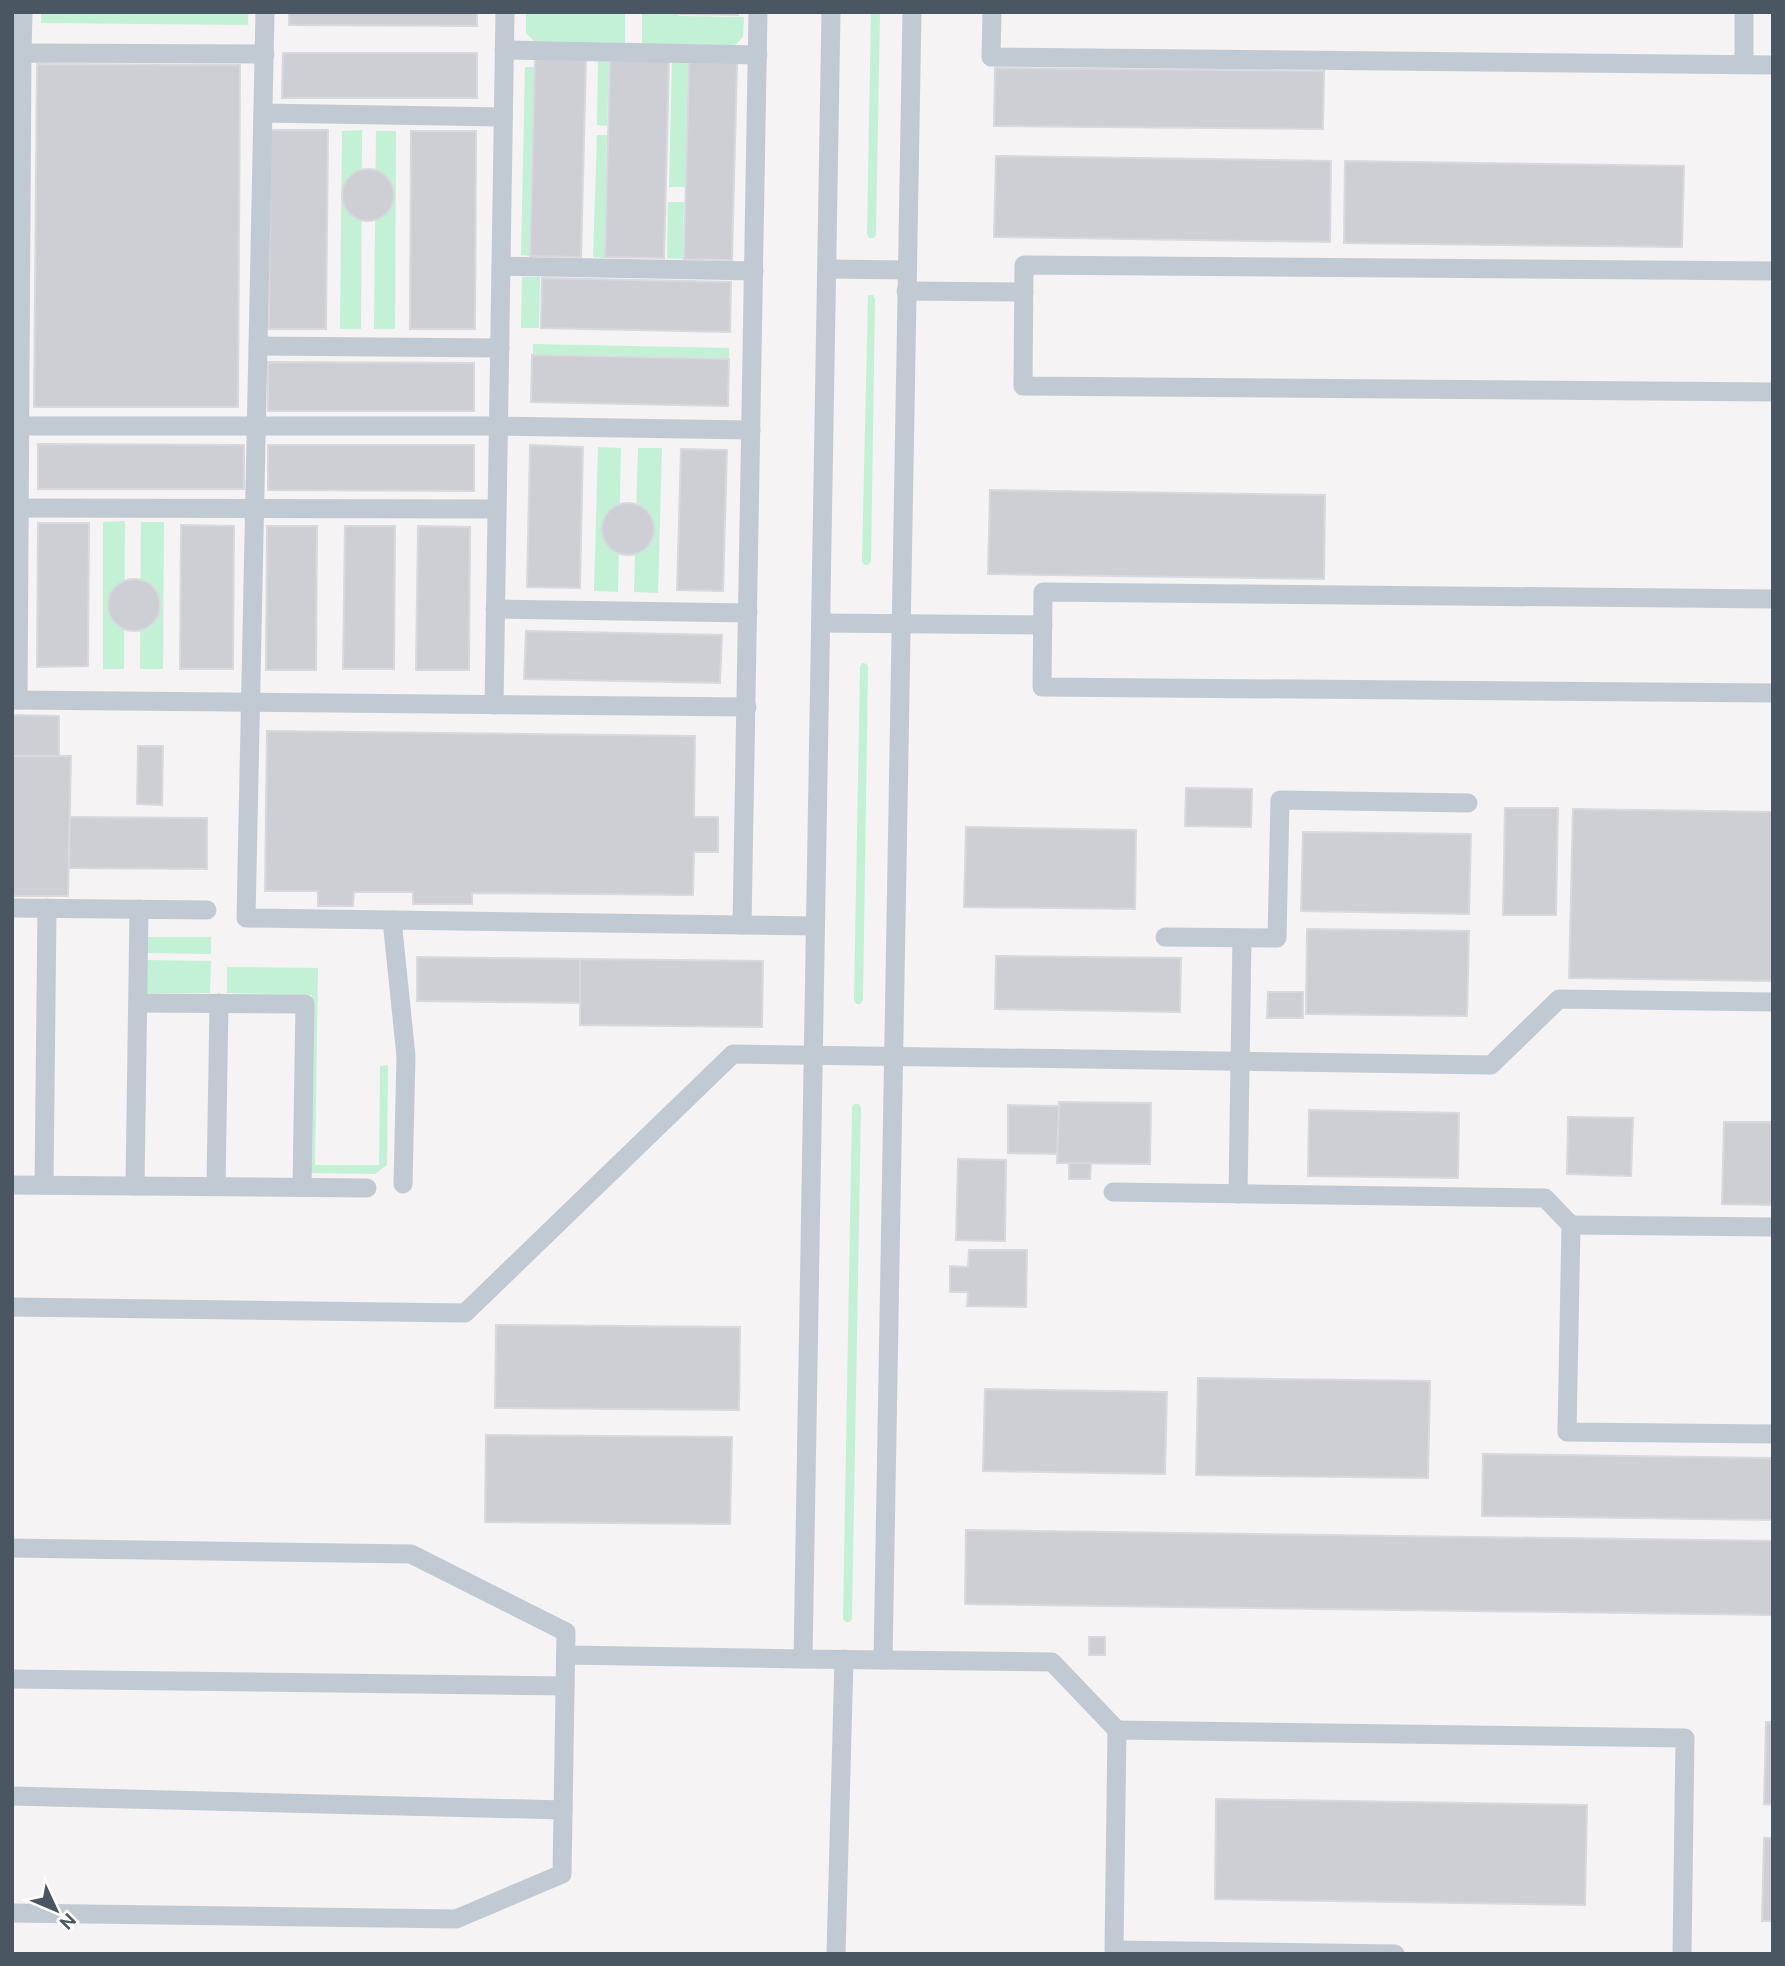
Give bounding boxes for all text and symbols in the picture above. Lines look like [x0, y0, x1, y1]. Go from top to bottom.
north arrow [21, 1875, 91, 1945]
text: N [55, 1909, 81, 1935]

